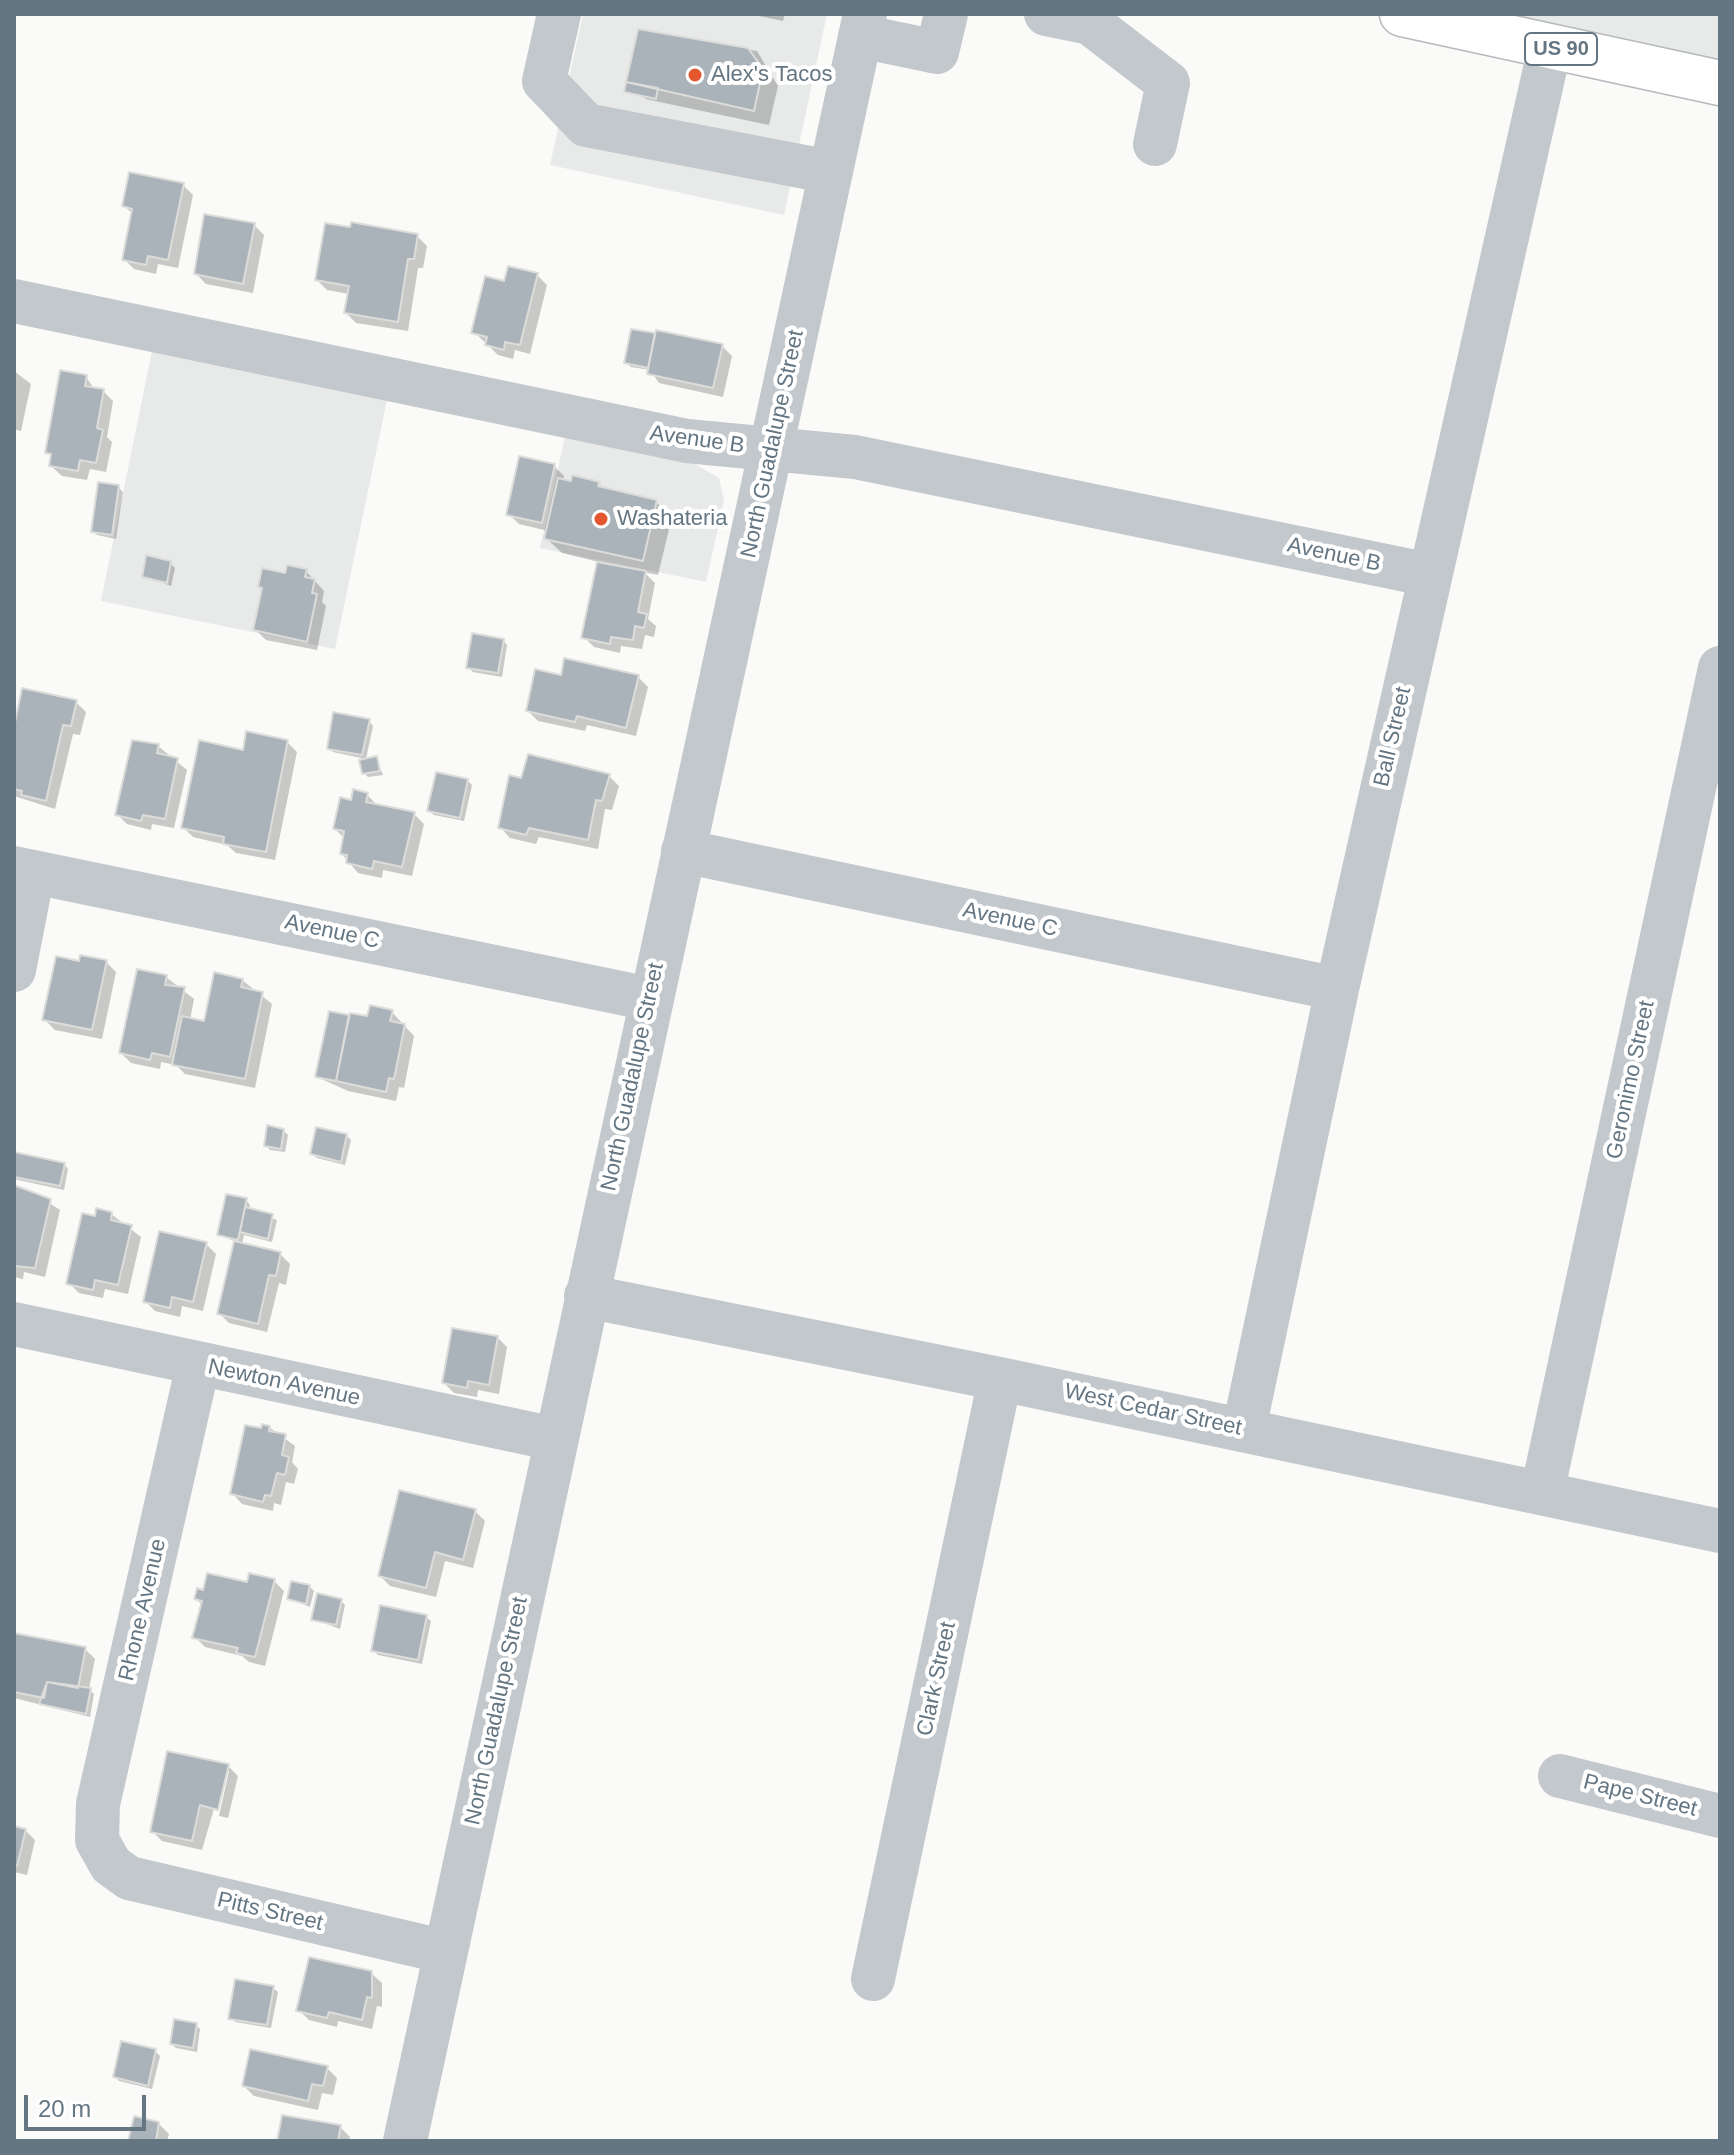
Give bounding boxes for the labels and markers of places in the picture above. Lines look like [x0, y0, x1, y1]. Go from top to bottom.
place label: Alex's Tacos [711, 62, 833, 88]
marker: Alex's Tacos [686, 66, 704, 84]
place label: Washateria [617, 506, 727, 532]
marker: Washateria [592, 510, 610, 528]

